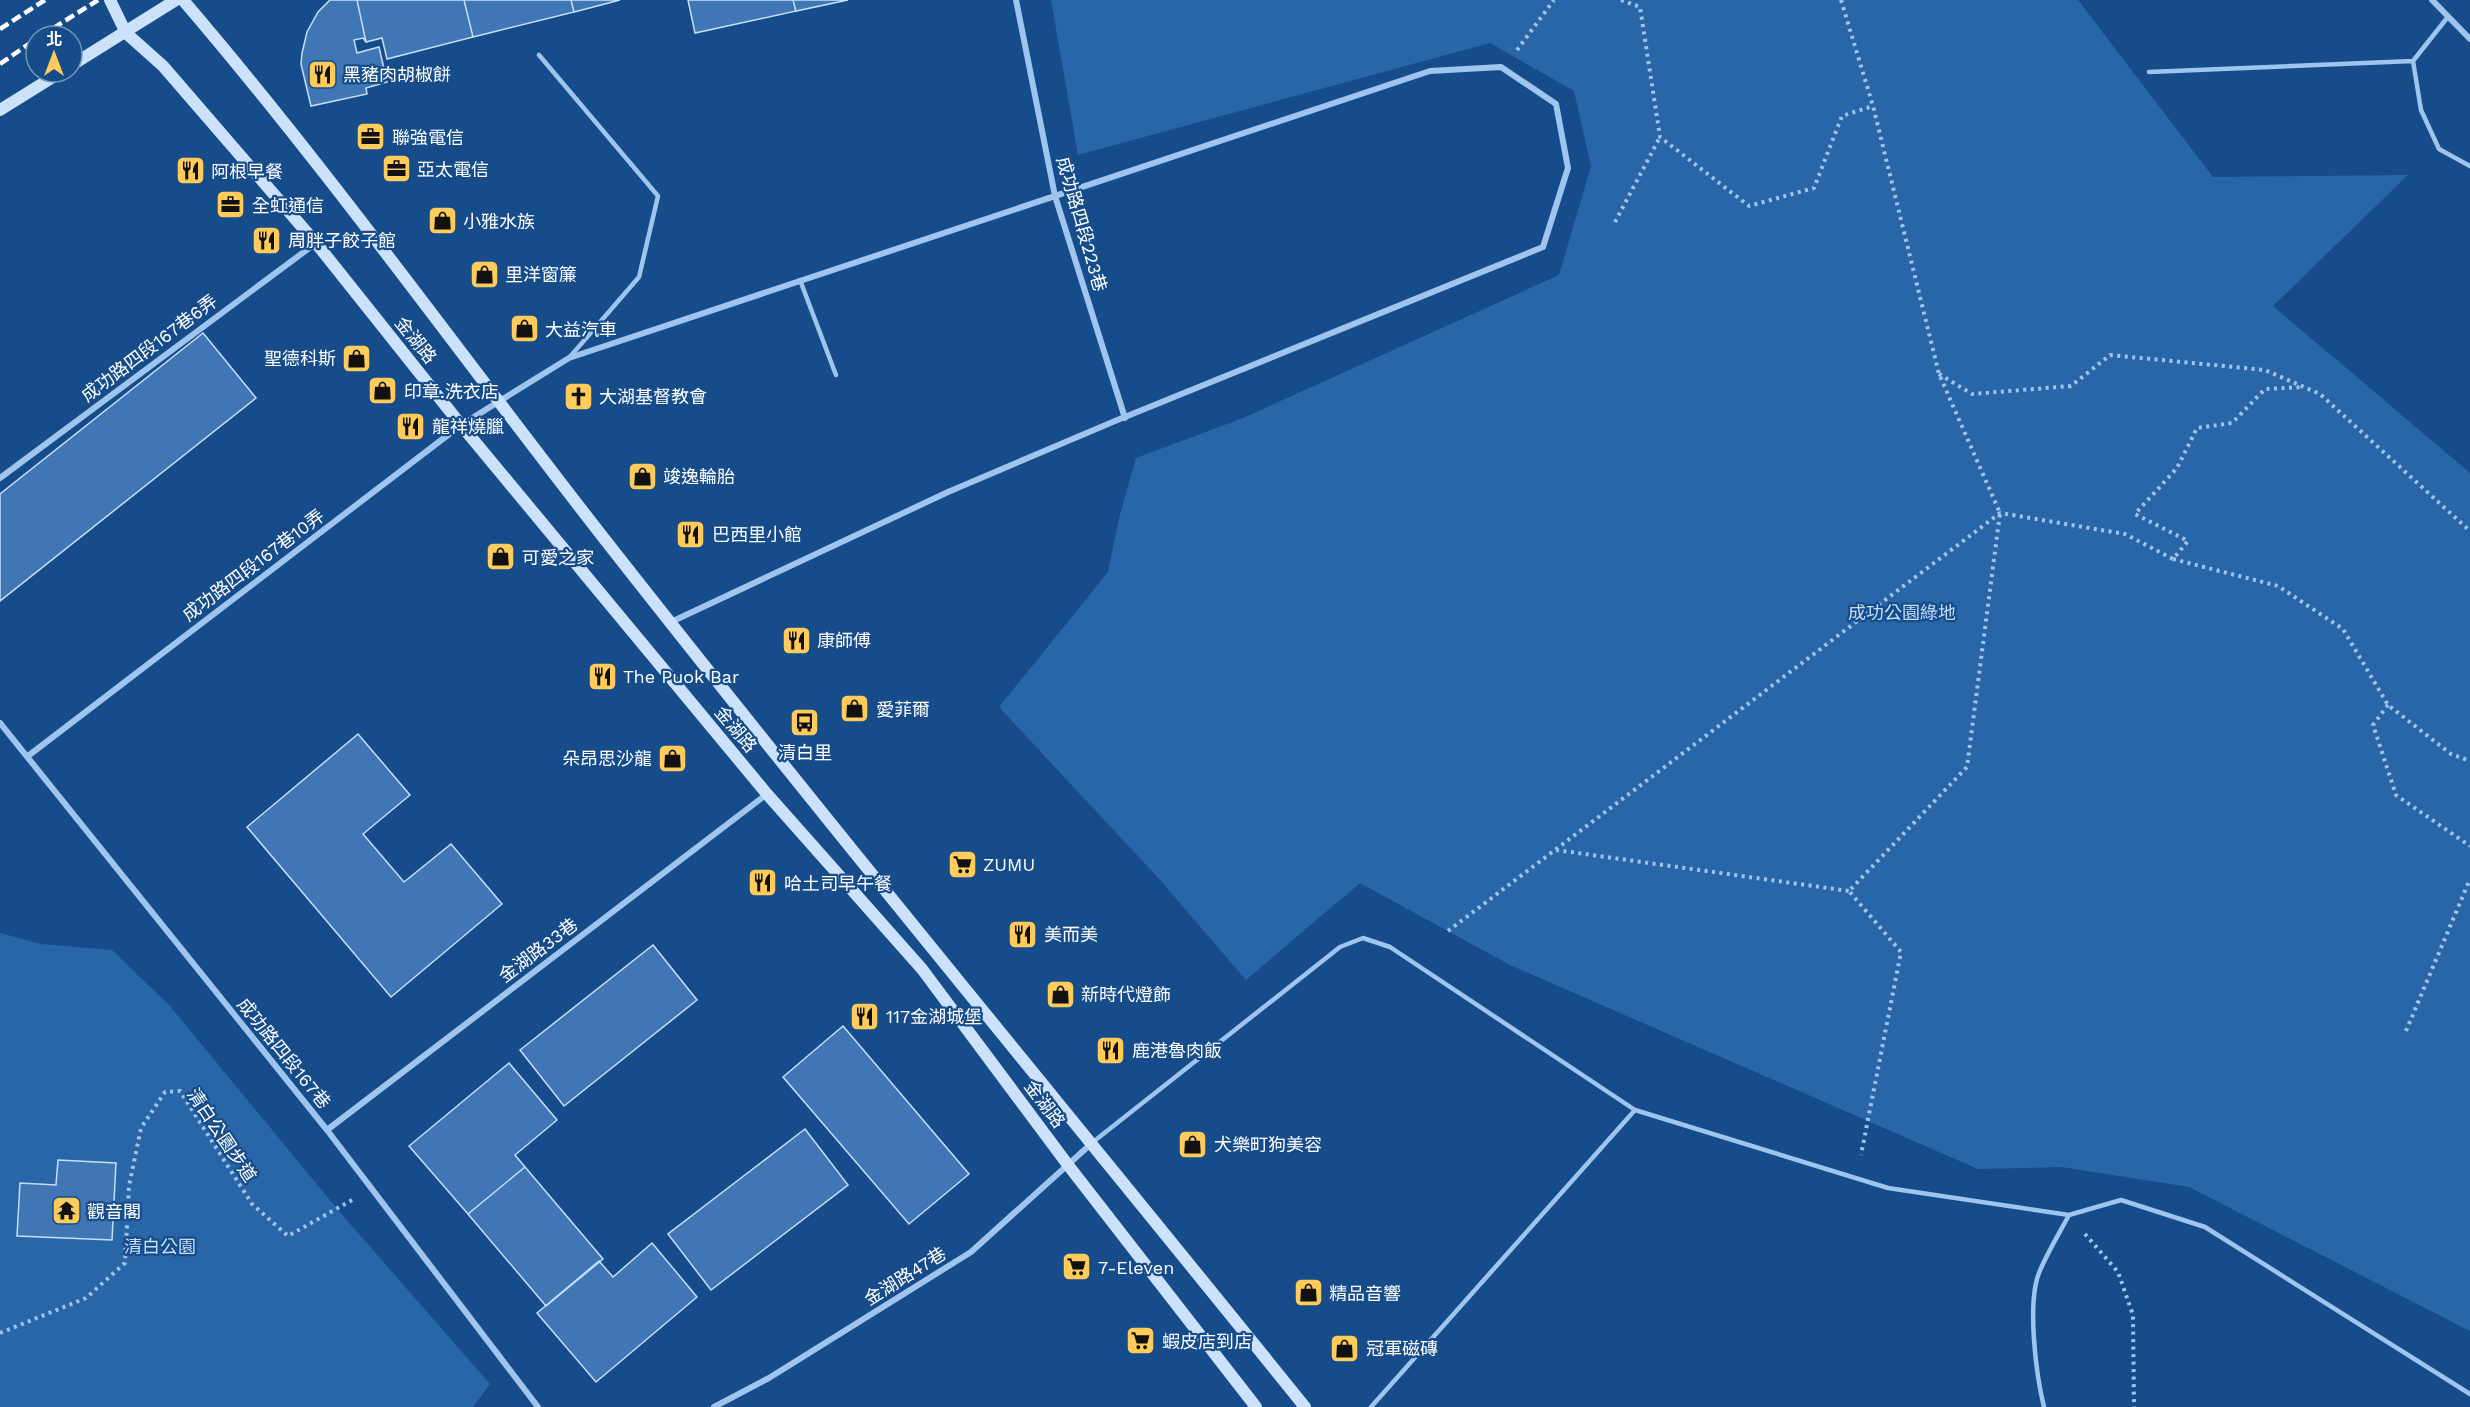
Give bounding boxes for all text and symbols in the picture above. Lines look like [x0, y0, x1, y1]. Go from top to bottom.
north arrow [24, 24, 84, 84]
text: 北 [46, 30, 62, 49]
restaurant icon: 黑豬肉胡椒餅 [306, 58, 338, 90]
place label: 黑豬肉胡椒餅 [343, 64, 451, 85]
office icon: 聯強電信 [355, 121, 387, 153]
place label: 聯強電信 [392, 127, 464, 148]
office icon: 亞太電信 [380, 153, 412, 185]
street label: 成功路四段223巷 [1053, 154, 1111, 294]
restaurant icon: 阿根早餐 [174, 155, 206, 187]
place label: 亞太電信 [417, 159, 489, 180]
place label: 阿根早餐 [211, 161, 283, 182]
office icon: 全虹通信 [215, 189, 247, 221]
place label: 全虹通信 [252, 195, 324, 216]
shop icon: 小雅水族 [426, 205, 458, 237]
place label: 小雅水族 [463, 211, 535, 232]
restaurant icon: 周胖子餃子館 [251, 224, 283, 256]
place label: 周胖子餃子館 [288, 230, 396, 251]
shop icon: 里洋窗簾 [468, 258, 500, 290]
place label: 里洋窗簾 [505, 264, 577, 285]
street label: 成功路四段167巷6弄 [77, 290, 221, 406]
street label: 金湖路 [391, 312, 441, 368]
shop icon: 大益汽車 [508, 313, 540, 345]
place label: 大益汽車 [545, 319, 617, 340]
shop icon: 聖德科斯 [341, 342, 373, 374]
place label: 聖德科斯 [264, 348, 336, 369]
shop icon: 印章.洗衣店 [367, 375, 399, 407]
church icon: 大湖基督教會 [562, 380, 594, 412]
place label: 印章.洗衣店 [404, 381, 499, 402]
place label: 大湖基督教會 [599, 386, 707, 407]
restaurant icon: 龍祥燒臘 [395, 410, 427, 442]
place label: 龍祥燒臘 [432, 416, 504, 437]
shop icon: 竣逸輪胎 [626, 460, 658, 492]
place label: 竣逸輪胎 [663, 466, 735, 487]
street label: 成功路四段167巷10弄 [178, 505, 328, 625]
restaurant icon: 巴西里小館 [675, 518, 707, 550]
place label: 巴西里小館 [712, 524, 802, 545]
shop icon: 可愛之家 [485, 541, 517, 573]
place label: 可愛之家 [522, 547, 594, 568]
park label: 成功公園綠地 [1848, 602, 1956, 623]
restaurant icon: 康師傅 [780, 624, 812, 656]
place label: 康師傅 [817, 630, 871, 651]
restaurant icon: The Puok Bar [586, 660, 618, 692]
place label: The Puok Bar [623, 666, 739, 687]
shop icon: 愛菲爾 [839, 693, 871, 725]
place label: 愛菲爾 [876, 699, 930, 720]
street label: 金湖路 [711, 702, 761, 756]
bus stop icon: 清白里 [789, 707, 821, 739]
shop icon: 朵昂思沙龍 [657, 742, 689, 774]
place label: 清白里 [778, 742, 832, 763]
place label: 朵昂思沙龍 [562, 748, 652, 769]
supermarket icon: ZUMU [946, 848, 978, 880]
place label: ZUMU [983, 854, 1035, 875]
restaurant icon: 哈土司早午餐 [747, 867, 779, 899]
place label: 哈土司早午餐 [784, 873, 892, 894]
street label: 金湖路33巷 [495, 914, 581, 986]
restaurant icon: 美而美 [1007, 918, 1039, 950]
place label: 美而美 [1044, 924, 1098, 945]
shop icon: 新時代燈飾 [1044, 978, 1076, 1010]
place label: 新時代燈飾 [1081, 984, 1171, 1005]
street label: 成功路四段167巷 [233, 994, 335, 1112]
restaurant icon: 117金湖城堡 [849, 1000, 881, 1032]
place label: 117金湖城堡 [886, 1006, 982, 1027]
restaurant icon: 鹿港魯肉飯 [1095, 1034, 1127, 1066]
place label: 鹿港魯肉飯 [1132, 1040, 1222, 1061]
street label: 金湖路 [1020, 1076, 1070, 1132]
street label: 清白公園步道 [183, 1084, 261, 1186]
shop icon: 犬樂町狗美容 [1177, 1128, 1209, 1160]
place label: 犬樂町狗美容 [1214, 1134, 1322, 1155]
temple icon: 觀音閣 [50, 1195, 82, 1227]
place label: 觀音閣 [87, 1201, 141, 1222]
park label: 清白公園 [124, 1236, 196, 1257]
street label: 金湖路47巷 [860, 1243, 950, 1309]
supermarket icon: 7-Eleven [1061, 1251, 1093, 1283]
place label: 7-Eleven [1098, 1257, 1174, 1278]
shop icon: 精品音響 [1292, 1277, 1324, 1309]
place label: 精品音響 [1329, 1283, 1401, 1304]
supermarket icon: 蝦皮店到店 [1125, 1325, 1157, 1357]
place label: 蝦皮店到店 [1162, 1331, 1252, 1352]
shop icon: 冠軍磁磚 [1329, 1332, 1361, 1364]
place label: 冠軍磁磚 [1366, 1338, 1438, 1359]

